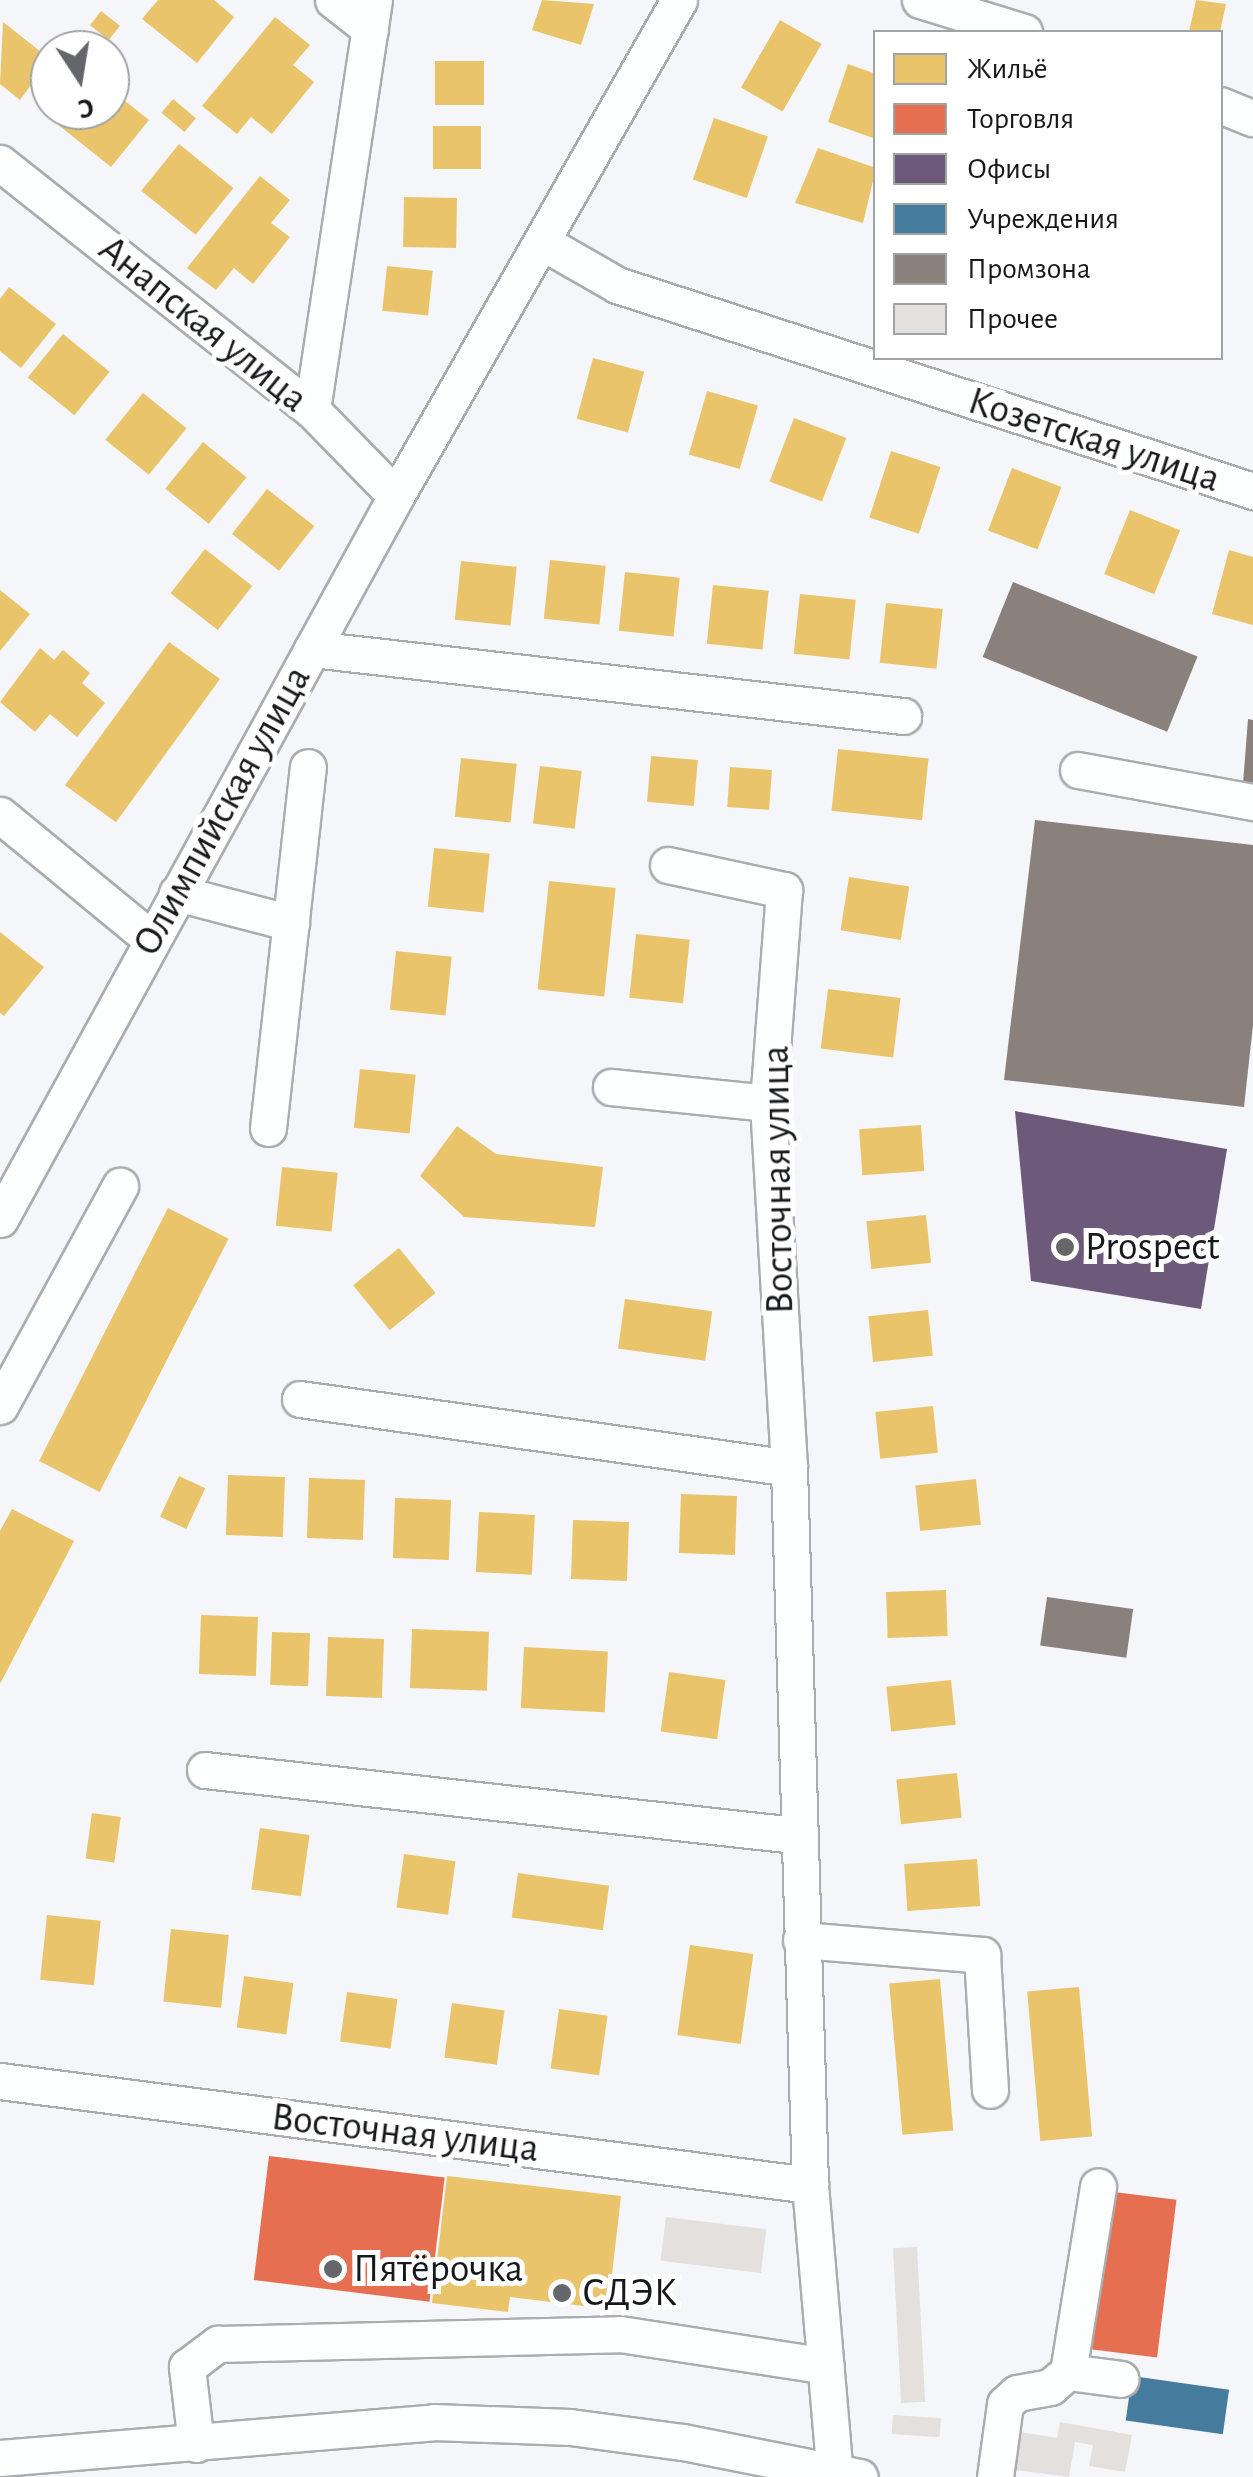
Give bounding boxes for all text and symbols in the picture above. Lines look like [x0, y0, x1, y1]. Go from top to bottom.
north arrow [30, 30, 130, 130]
legend [873, 30, 1223, 360]
text: Жильё [967, 54, 1048, 84]
text: С [75, 92, 96, 123]
text: Торговля [967, 104, 1074, 134]
text: Офисы [967, 154, 1051, 184]
text: Учреждения [967, 204, 1119, 234]
street label: Анапская улица [89, 225, 317, 423]
text: Промзона [967, 254, 1091, 284]
text: Прочее [967, 304, 1058, 334]
street label: Козетская улица [962, 377, 1226, 503]
street label: Олимпийская улица [123, 658, 321, 964]
street label: Восточная улица [752, 1045, 804, 1315]
place label: Prospect [1085, 1223, 1220, 1271]
marker: Prospect [1054, 1236, 1076, 1258]
street label: Восточная улица [269, 2093, 541, 2173]
place label: Пятёрочка [353, 2245, 523, 2293]
marker: Пятёрочка [322, 2258, 344, 2280]
place label: СДЭК [582, 2269, 677, 2317]
marker: СДЭК [551, 2282, 573, 2304]

